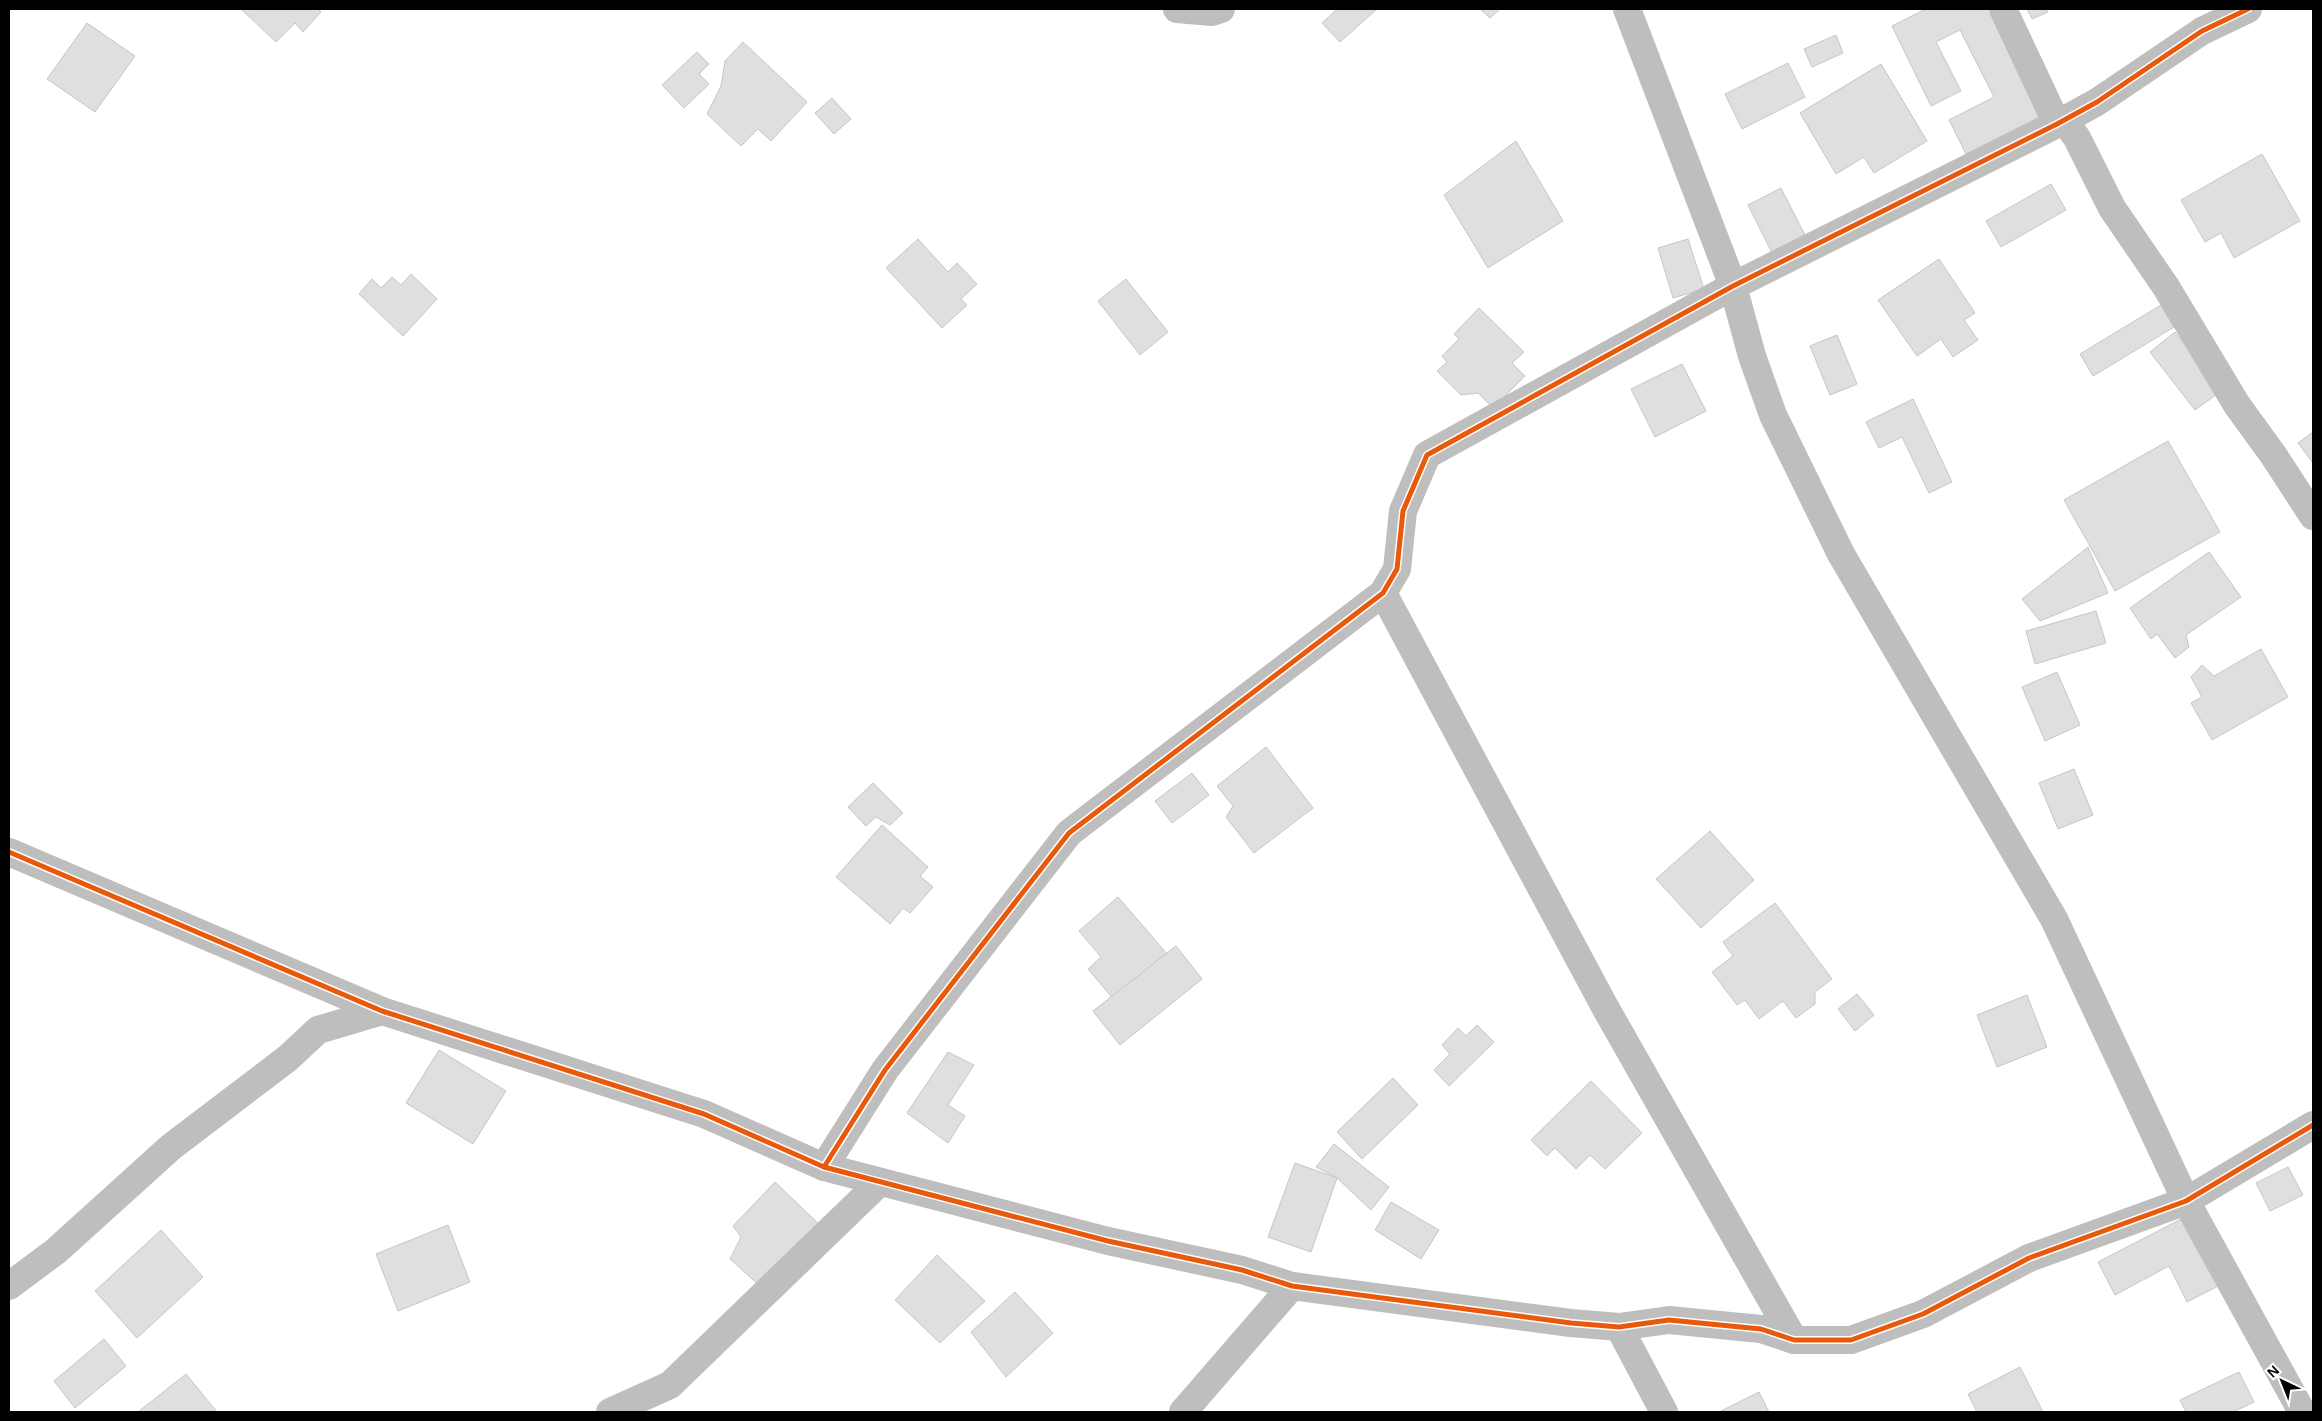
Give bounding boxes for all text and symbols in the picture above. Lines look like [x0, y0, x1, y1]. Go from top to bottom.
north arrow [2257, 1356, 2307, 1406]
text: N [2264, 1362, 2282, 1381]

